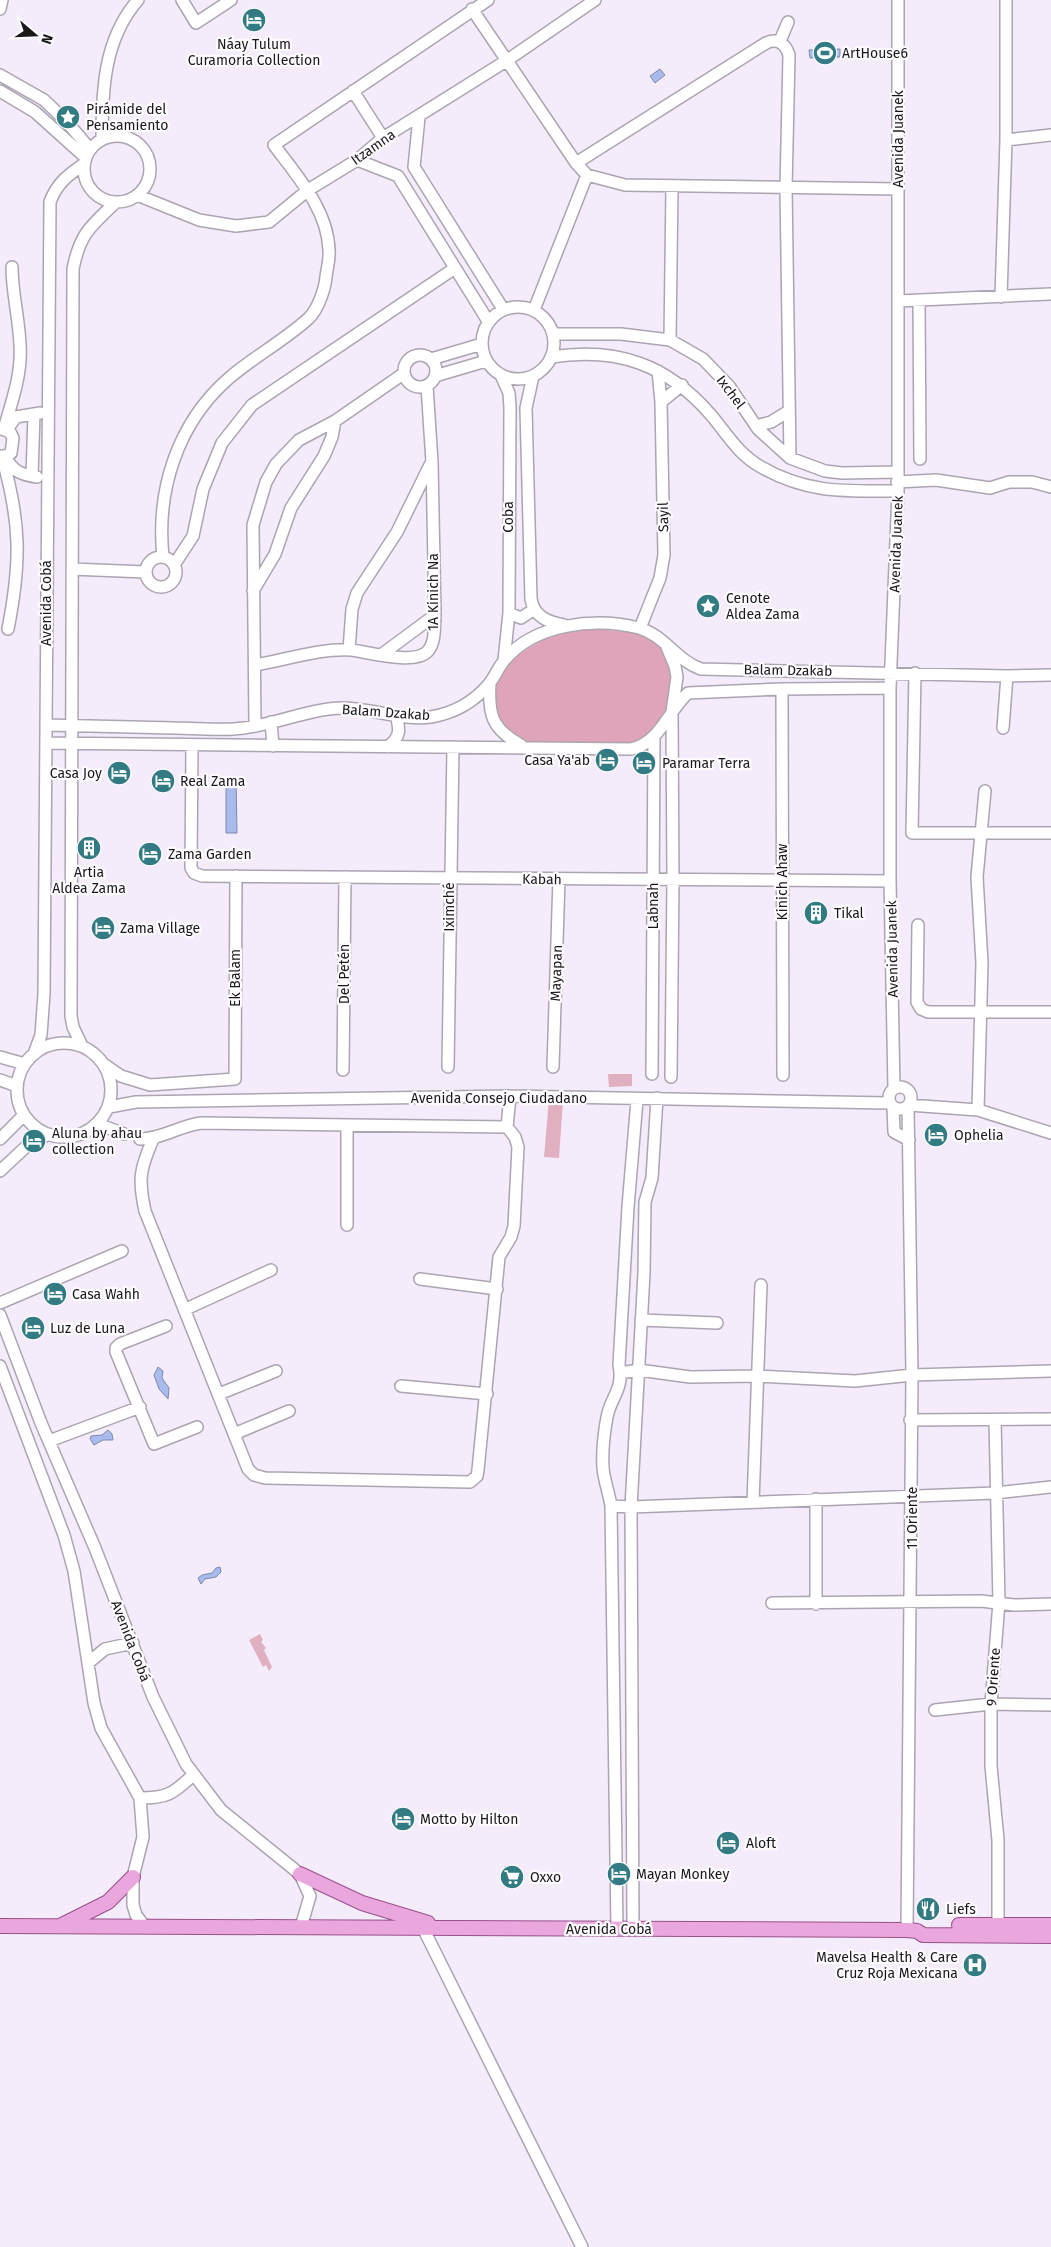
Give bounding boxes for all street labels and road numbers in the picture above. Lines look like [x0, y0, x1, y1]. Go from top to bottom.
street label: Avenida Juanek [890, 89, 907, 188]
street label: Itzamna [348, 126, 399, 169]
street label: Ixchel [713, 372, 749, 412]
street label: Avenida Juanek [886, 494, 907, 593]
street label: Coba [500, 501, 517, 533]
street label: Sayil [655, 502, 672, 532]
street label: 1A Kinich Na [425, 553, 442, 631]
street label: Avenida Cobá [38, 560, 55, 646]
street label: Balam Dzakab [744, 661, 832, 680]
street label: Balam Dzakab [341, 701, 431, 724]
street label: Kinich Ahaw [774, 844, 791, 920]
street label: Kabah [522, 871, 562, 888]
street label: Iximché [441, 882, 458, 932]
street label: Labnah [645, 883, 662, 929]
street label: Avenida Juanek [883, 899, 902, 998]
street label: Del Petén [336, 944, 353, 1004]
street label: Mayapan [547, 944, 566, 1002]
street label: Ek Balam [227, 949, 244, 1007]
street label: Avenida Consejo Ciudadano [411, 1090, 587, 1107]
street label: 11 Oriente [904, 1487, 921, 1550]
street label: Avenida Cobá [107, 1598, 154, 1684]
street label: 9 Oriente [983, 1647, 1004, 1707]
street label: Avenida Cobá [566, 1921, 652, 1938]

